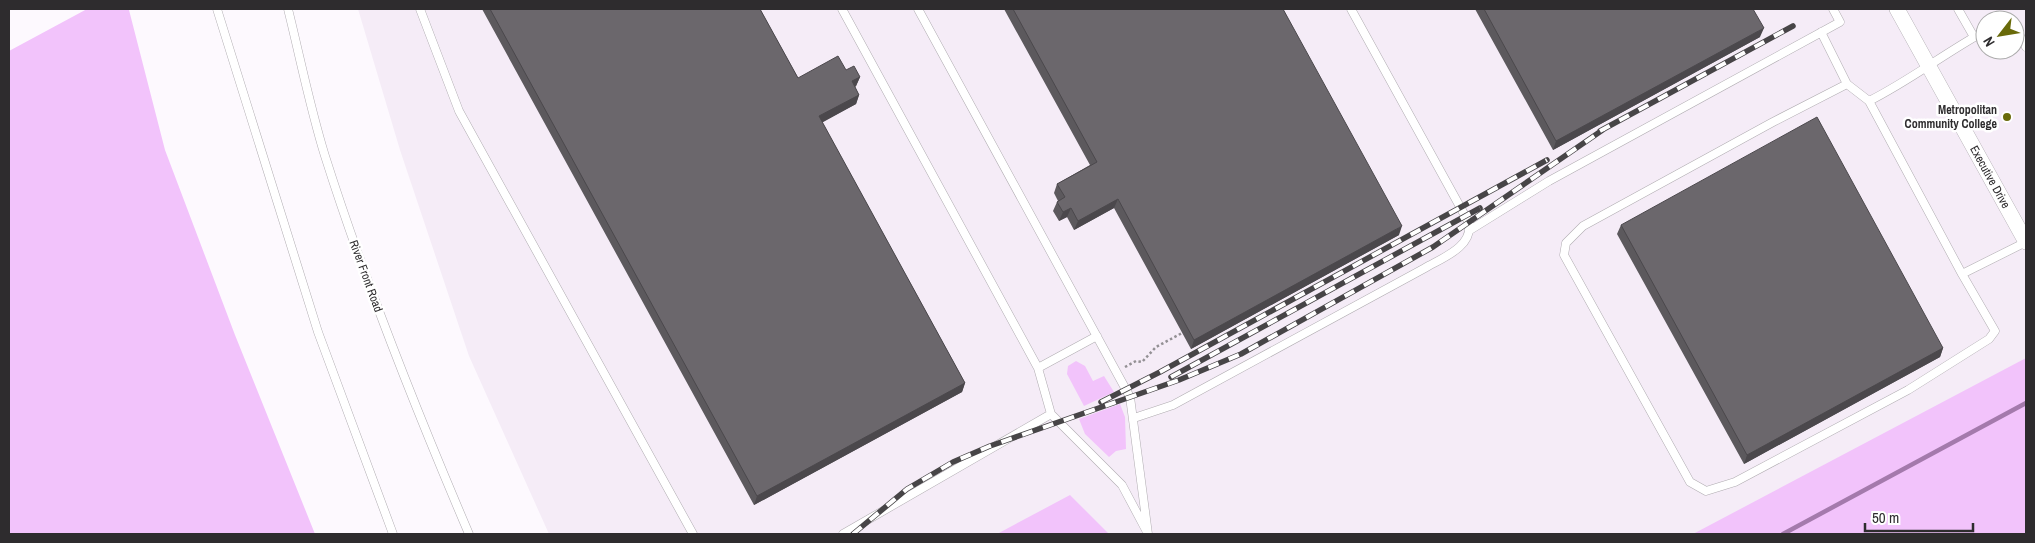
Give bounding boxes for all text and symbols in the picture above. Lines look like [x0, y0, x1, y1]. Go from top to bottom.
north arrow [1975, 10, 2025, 60]
text: N [1979, 34, 1999, 50]
place label: Metropolitan Community College [1905, 102, 1998, 132]
marker: Metropolitan Community College [2001, 111, 2013, 123]
street label: Executive Drive [1966, 143, 2014, 211]
street label: River Front Road [346, 238, 386, 314]
scale bar [1865, 500, 1972, 532]
text: 50 m [1872, 507, 1899, 528]

